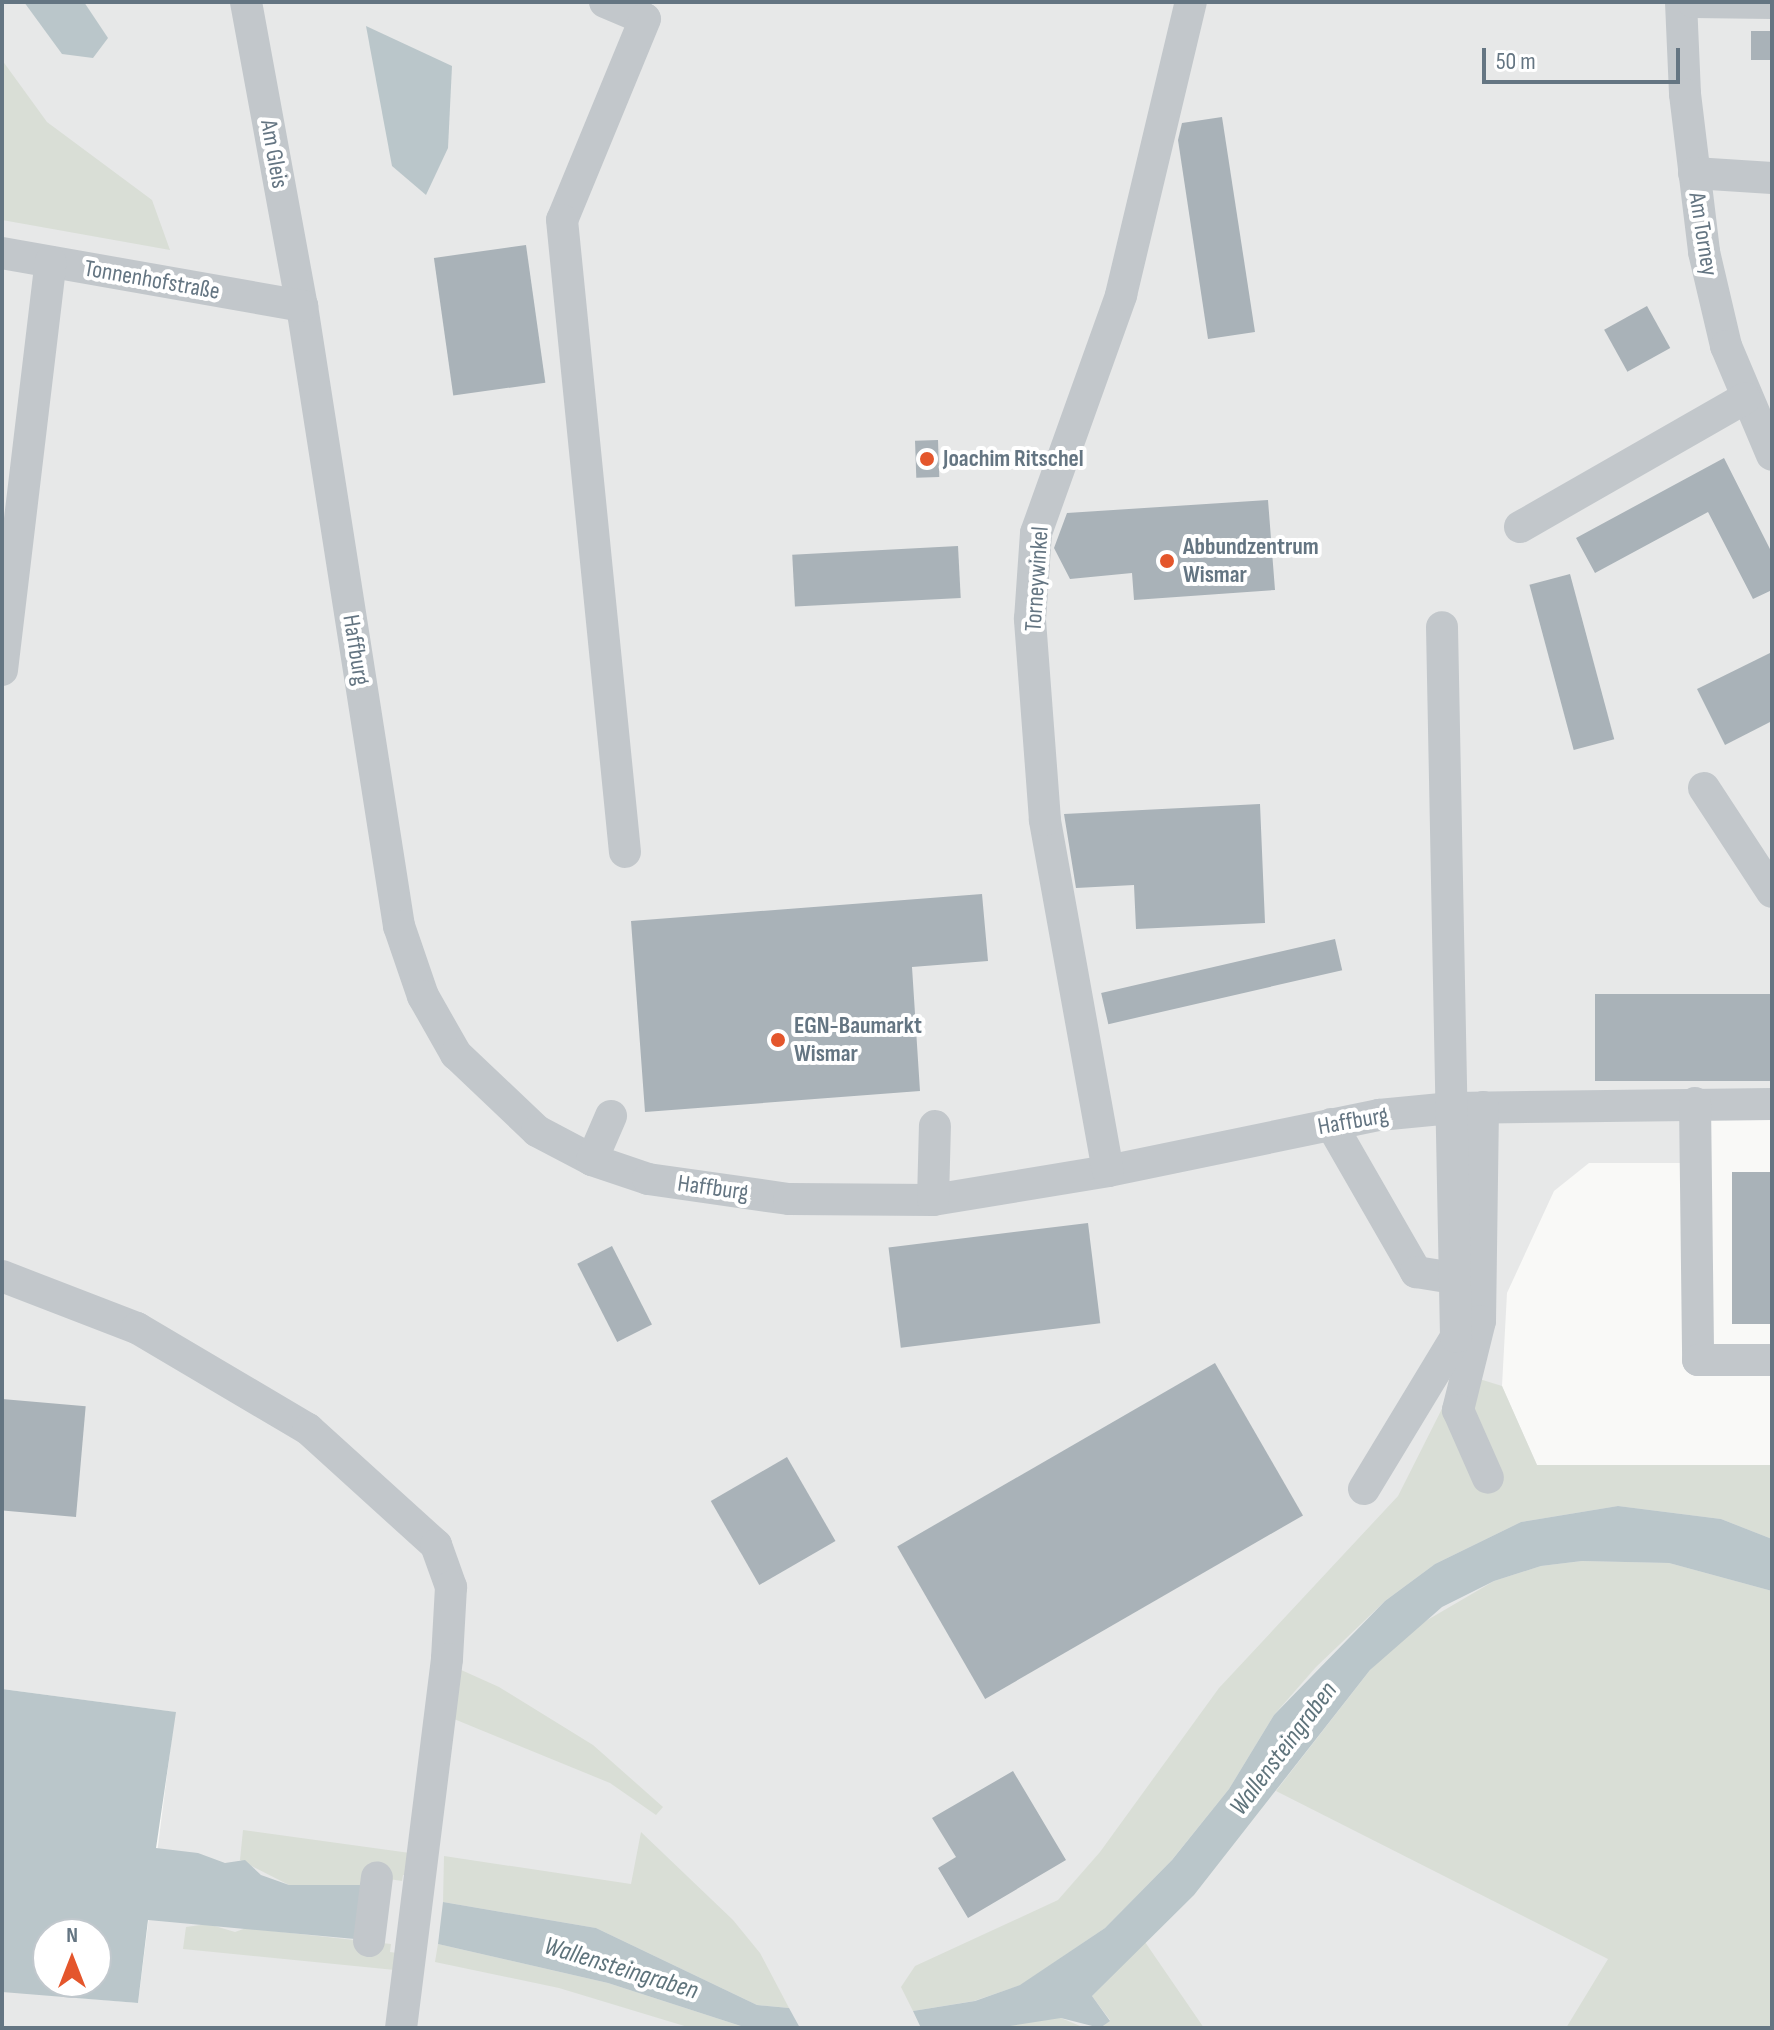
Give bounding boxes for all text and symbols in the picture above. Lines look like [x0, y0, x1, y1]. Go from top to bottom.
scale bar [1486, 32, 1684, 82]
text: 50 m [1496, 47, 1536, 76]
street label: Am Gleis [254, 117, 294, 191]
street label: Am Torney [1682, 190, 1724, 278]
street label: Tonnenhofstraße [82, 254, 222, 306]
place label: Joachim Ritschel [943, 445, 1084, 473]
marker: Joachim Ritschel [918, 450, 936, 468]
street label: Torneywinkel [1019, 526, 1055, 632]
place label: Abbundzentrum Wismar [1183, 533, 1319, 589]
marker: Abbundzentrum Wismar [1158, 552, 1176, 570]
street label: Haffburg [336, 613, 376, 687]
place label: EGN-Baumarkt Wismar [794, 1012, 922, 1068]
marker: EGN-Baumarkt Wismar [769, 1031, 787, 1049]
street label: Haffburg [1316, 1101, 1390, 1141]
street label: Haffburg [676, 1169, 750, 1207]
water label: Wallensteingraben [1224, 1676, 1344, 1822]
north arrow [32, 1918, 112, 1998]
text: N [66, 1922, 78, 1949]
water label: Wallensteingraben [540, 1931, 702, 2007]

